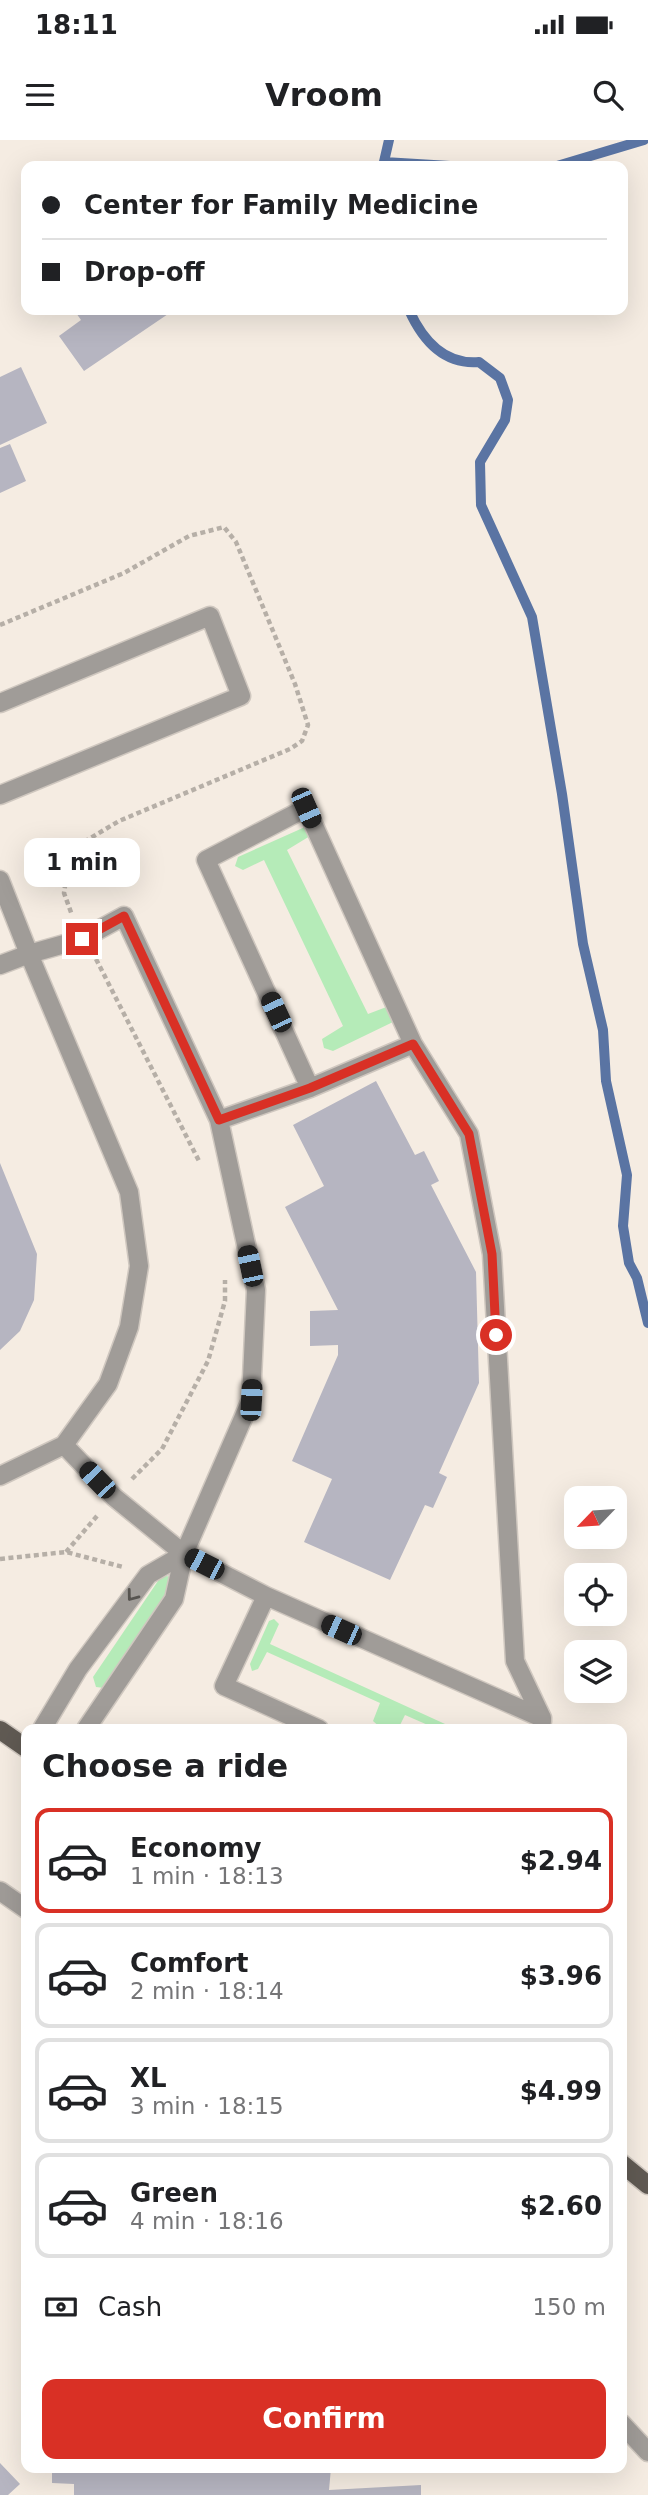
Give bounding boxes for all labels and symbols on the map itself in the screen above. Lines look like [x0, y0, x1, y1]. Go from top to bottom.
car [288, 785, 325, 831]
callout: 1 min [24, 838, 140, 886]
route end [66, 923, 98, 955]
car [258, 989, 295, 1035]
car [236, 1243, 265, 1289]
route start [480, 1319, 512, 1351]
car [240, 1378, 263, 1422]
car [75, 1458, 120, 1502]
north arrow [564, 1486, 626, 1549]
car [181, 1545, 228, 1583]
one-way arrow [128, 1589, 140, 1601]
car [318, 1612, 365, 1648]

